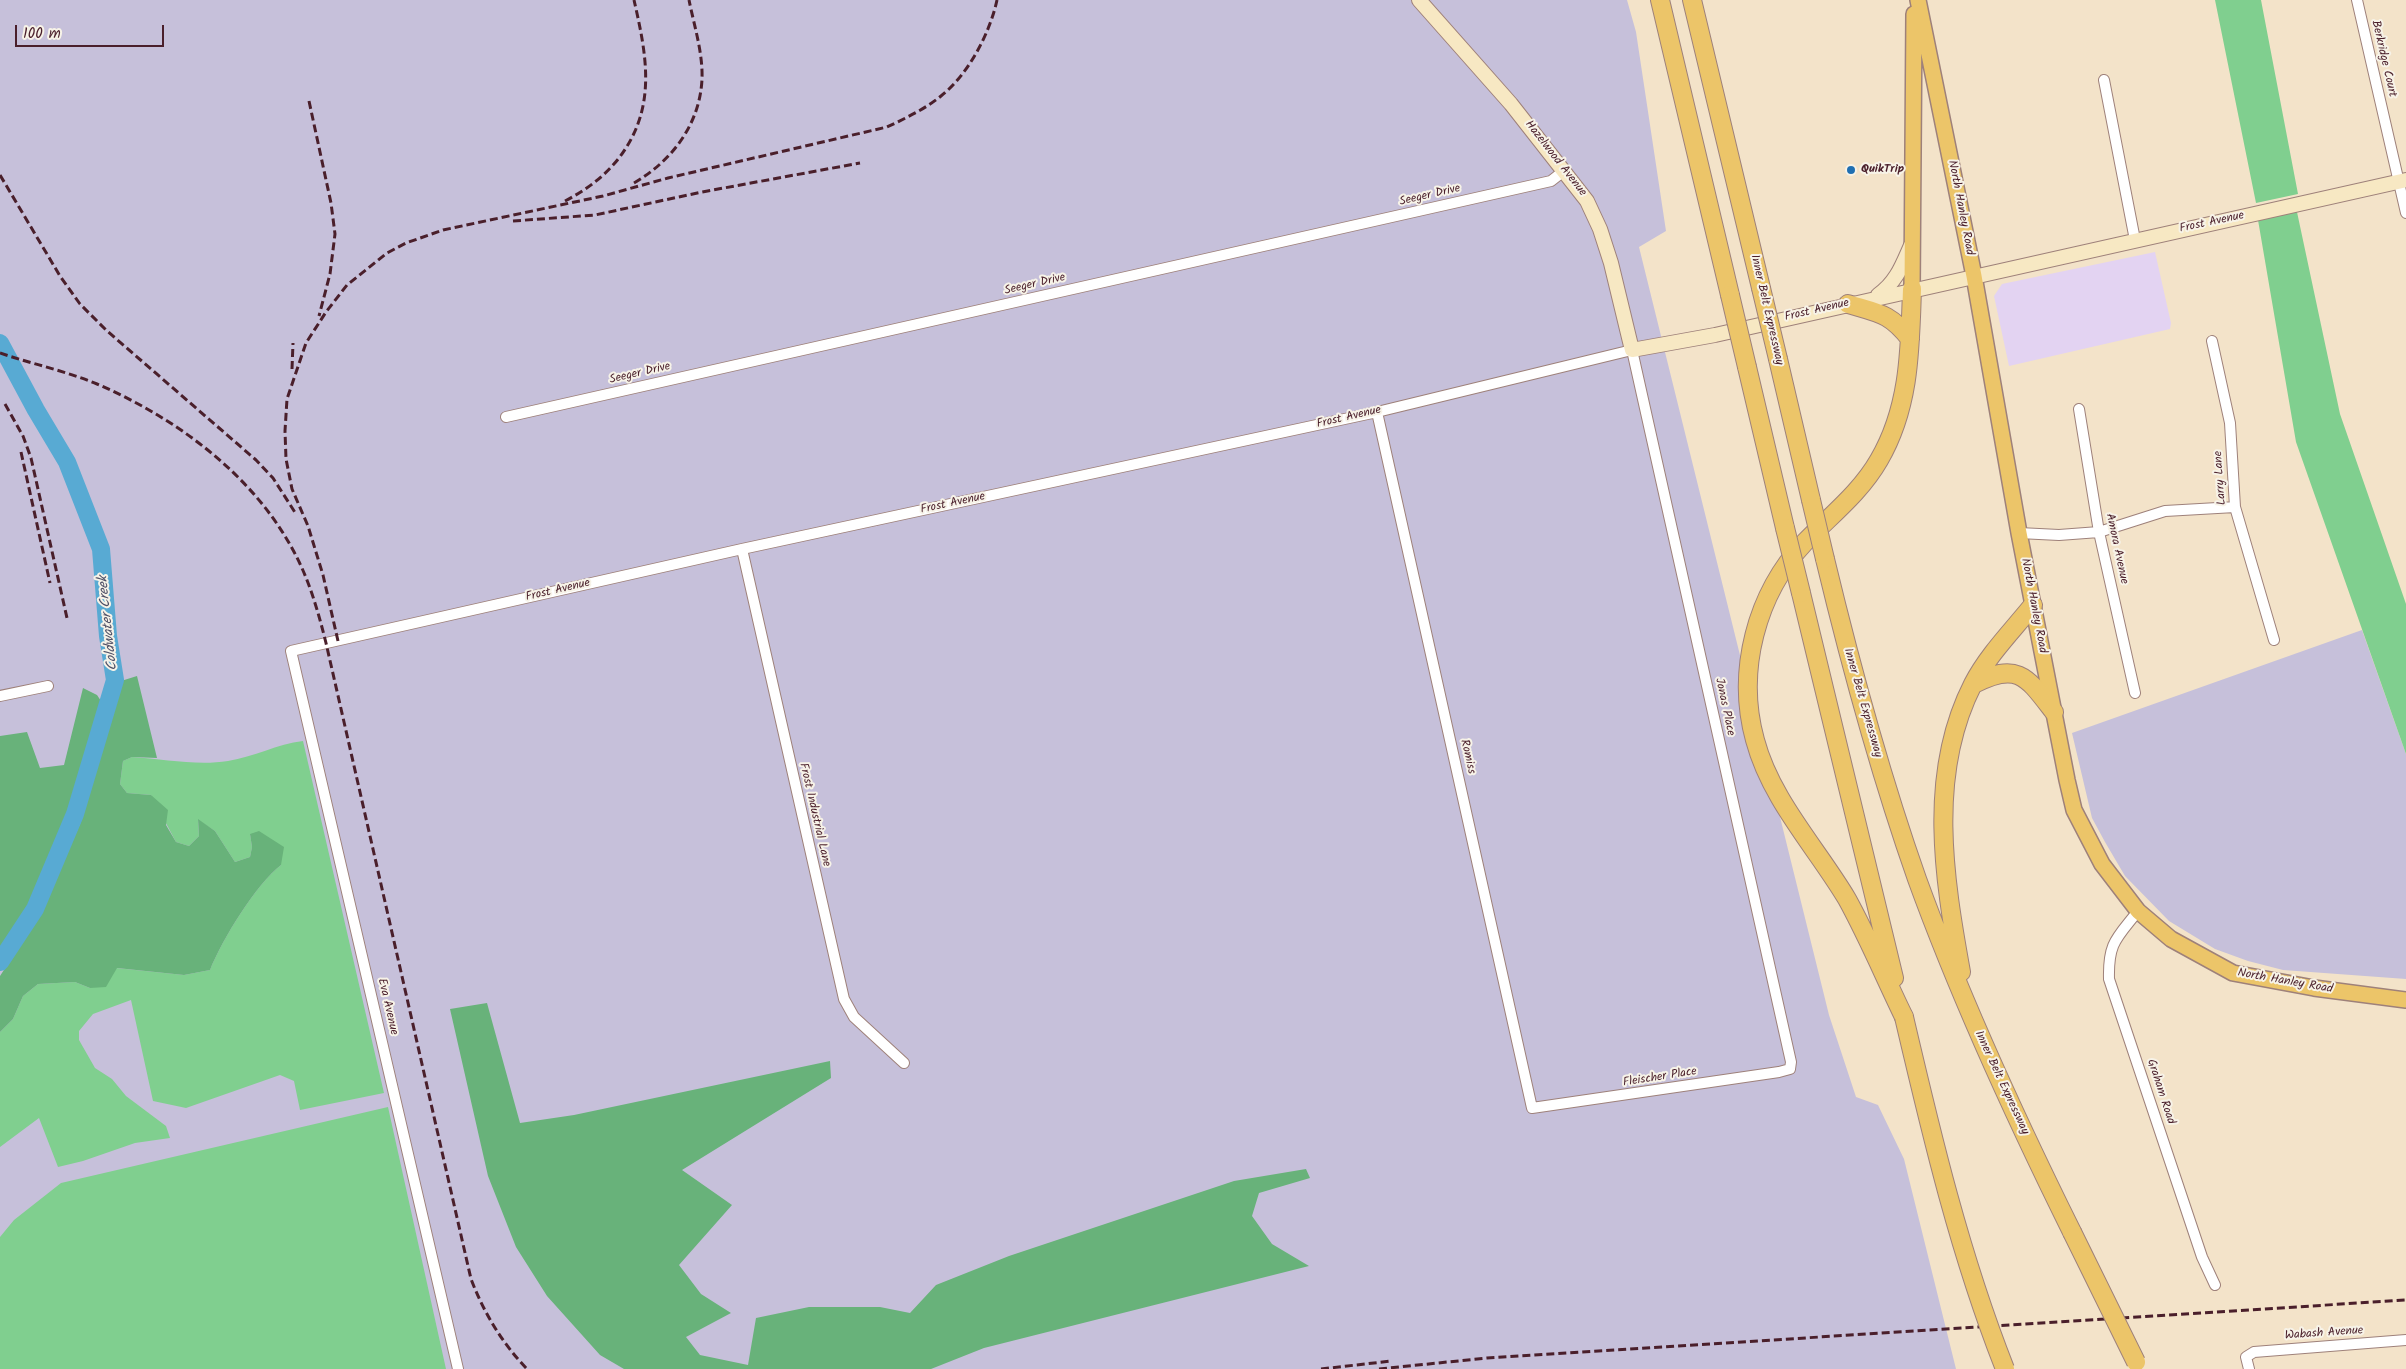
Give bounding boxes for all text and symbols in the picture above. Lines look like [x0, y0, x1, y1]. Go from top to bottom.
scale bar [18, 15, 166, 47]
street label: Berkridge Court [2367, 19, 2399, 99]
text: 100 m [23, 22, 61, 46]
street label: Hazelwood Avenue [1521, 118, 1589, 200]
street label: North Hanley Road [1944, 159, 1976, 257]
place label: QuikTrip [1861, 163, 1904, 177]
marker: QuikTrip [1845, 164, 1857, 176]
street label: Seeger Drive [1398, 182, 1462, 210]
street label: Frost Avenue [2178, 209, 2246, 237]
street label: Inner Belt Expressway [1746, 253, 1786, 367]
street label: Seeger Drive [1003, 271, 1067, 299]
street label: Frost Avenue [1783, 297, 1851, 325]
street label: Seeger Drive [608, 360, 672, 388]
street label: Frost Avenue [1315, 404, 1383, 432]
street label: Larry Lane [2212, 450, 2230, 506]
street label: Frost Avenue [919, 490, 987, 518]
street label: Amora Avenue [2101, 512, 2131, 586]
street label: North Hanley Road [2017, 557, 2049, 655]
water label: Coldwater Creek [96, 575, 122, 671]
street label: Frost Avenue [524, 577, 592, 605]
street label: Inner Belt Expressway [1840, 647, 1884, 759]
street label: Jonas Place [1711, 677, 1737, 737]
street label: Romiss [1456, 738, 1478, 776]
street label: Frost Industrial Lane [795, 762, 833, 868]
street label: North Hanley Road [2236, 967, 2334, 997]
street label: Eva Avenue [373, 977, 401, 1037]
street label: Inner Belt Expressway [1971, 1029, 2031, 1137]
street label: Graham Road [2143, 1058, 2177, 1126]
street label: Fleischer Place [1622, 1065, 1698, 1091]
street label: Wabash Avenue [2284, 1324, 2364, 1344]

